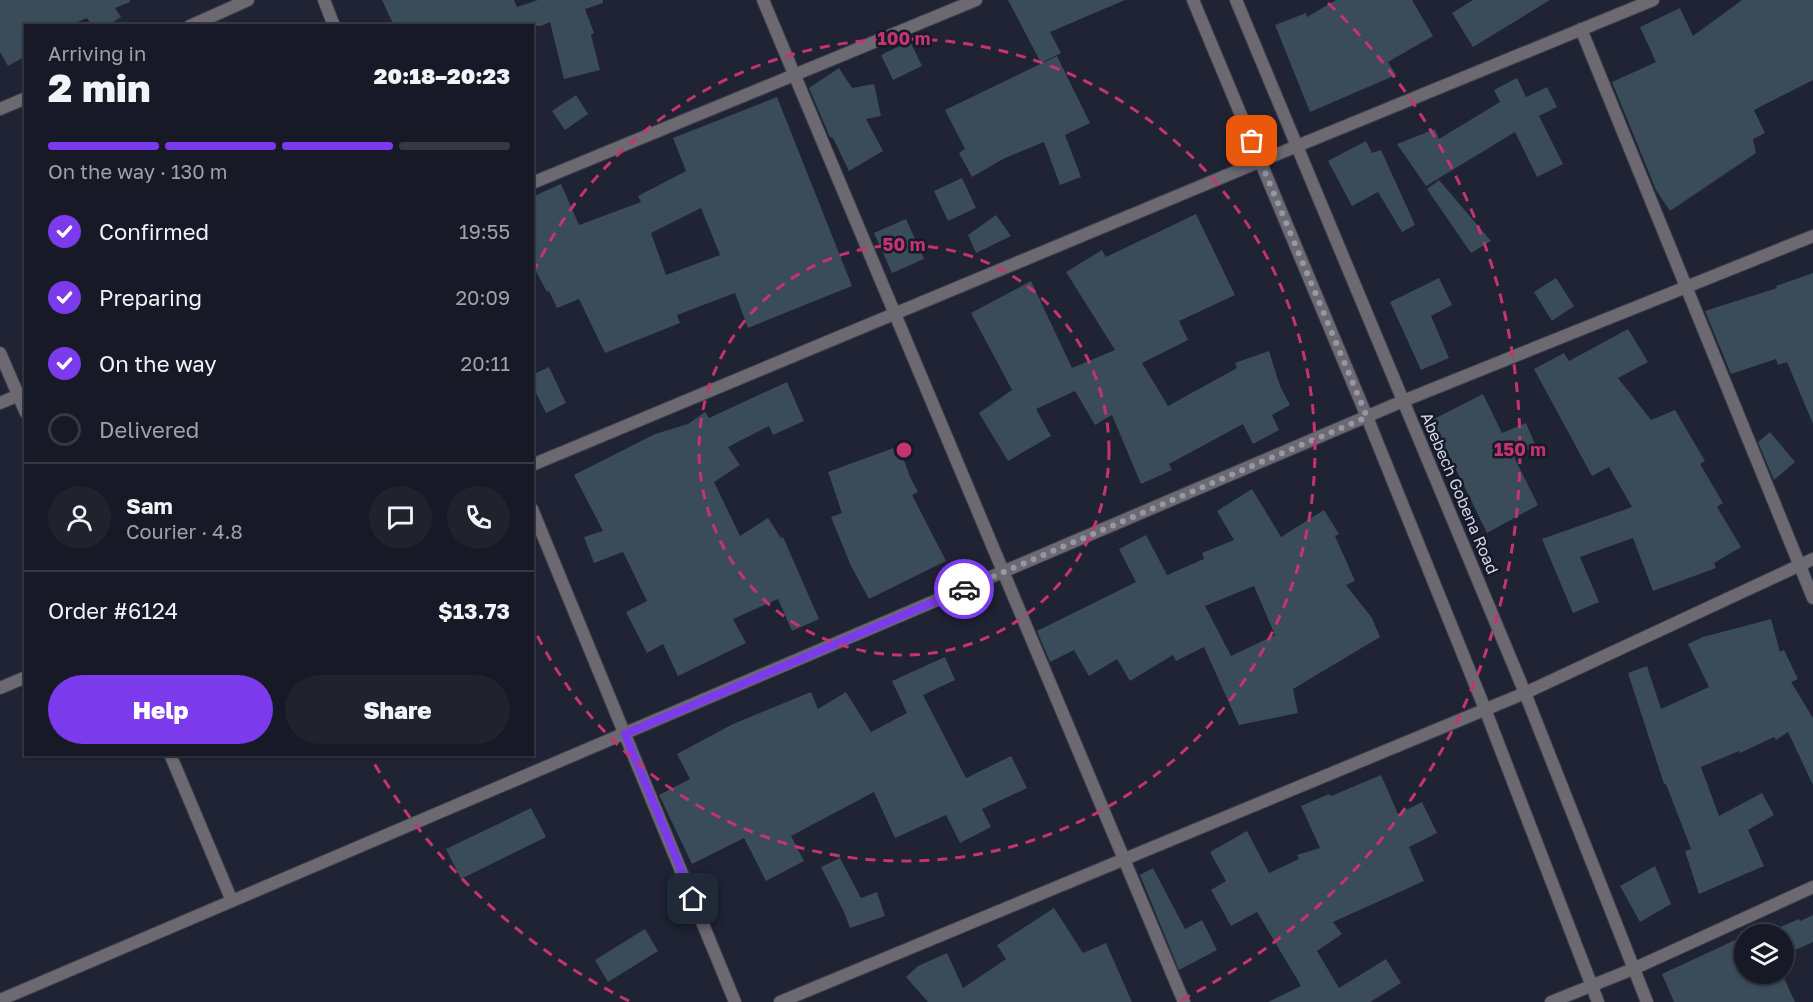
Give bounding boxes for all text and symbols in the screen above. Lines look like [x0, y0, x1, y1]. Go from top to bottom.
text: 100 m [878, 27, 930, 49]
text: Arriving in [48, 41, 146, 65]
text: 20:18–20:23 [374, 62, 510, 89]
text: 2 min [48, 64, 151, 111]
pin [1226, 115, 1277, 166]
icon: bag [1235, 124, 1268, 157]
text: On the way · 130 m [48, 159, 227, 183]
icon: check [48, 215, 81, 248]
text: Confirmed [99, 218, 209, 245]
text: 19:55 [459, 219, 510, 243]
text: 50 m [883, 233, 925, 255]
icon: check [48, 281, 81, 314]
text: Preparing [99, 284, 202, 311]
text: 20:09 [456, 285, 510, 309]
icon: check [48, 347, 81, 380]
text: On the way [99, 350, 217, 377]
text: 20:11 [461, 351, 510, 375]
street label: Abebech Gobena Road [1417, 409, 1503, 577]
text: Delivered [99, 416, 199, 443]
text: 150 m [1494, 438, 1546, 460]
centre of rings [894, 440, 914, 460]
button: person [48, 486, 111, 549]
button: chat [369, 486, 432, 549]
button: phone [447, 486, 510, 549]
text: Sam [126, 492, 173, 519]
text: Courier · 4.8 [126, 519, 243, 543]
courier [934, 559, 994, 619]
icon: car [948, 573, 981, 606]
text: Order #6124 [48, 597, 178, 624]
text: $13.73 [438, 597, 510, 624]
button: Help [48, 675, 273, 744]
button: Share [285, 675, 510, 744]
pin [667, 873, 718, 924]
icon: home [676, 882, 709, 915]
map controls [1734, 924, 1794, 984]
button: layers [1734, 924, 1794, 984]

